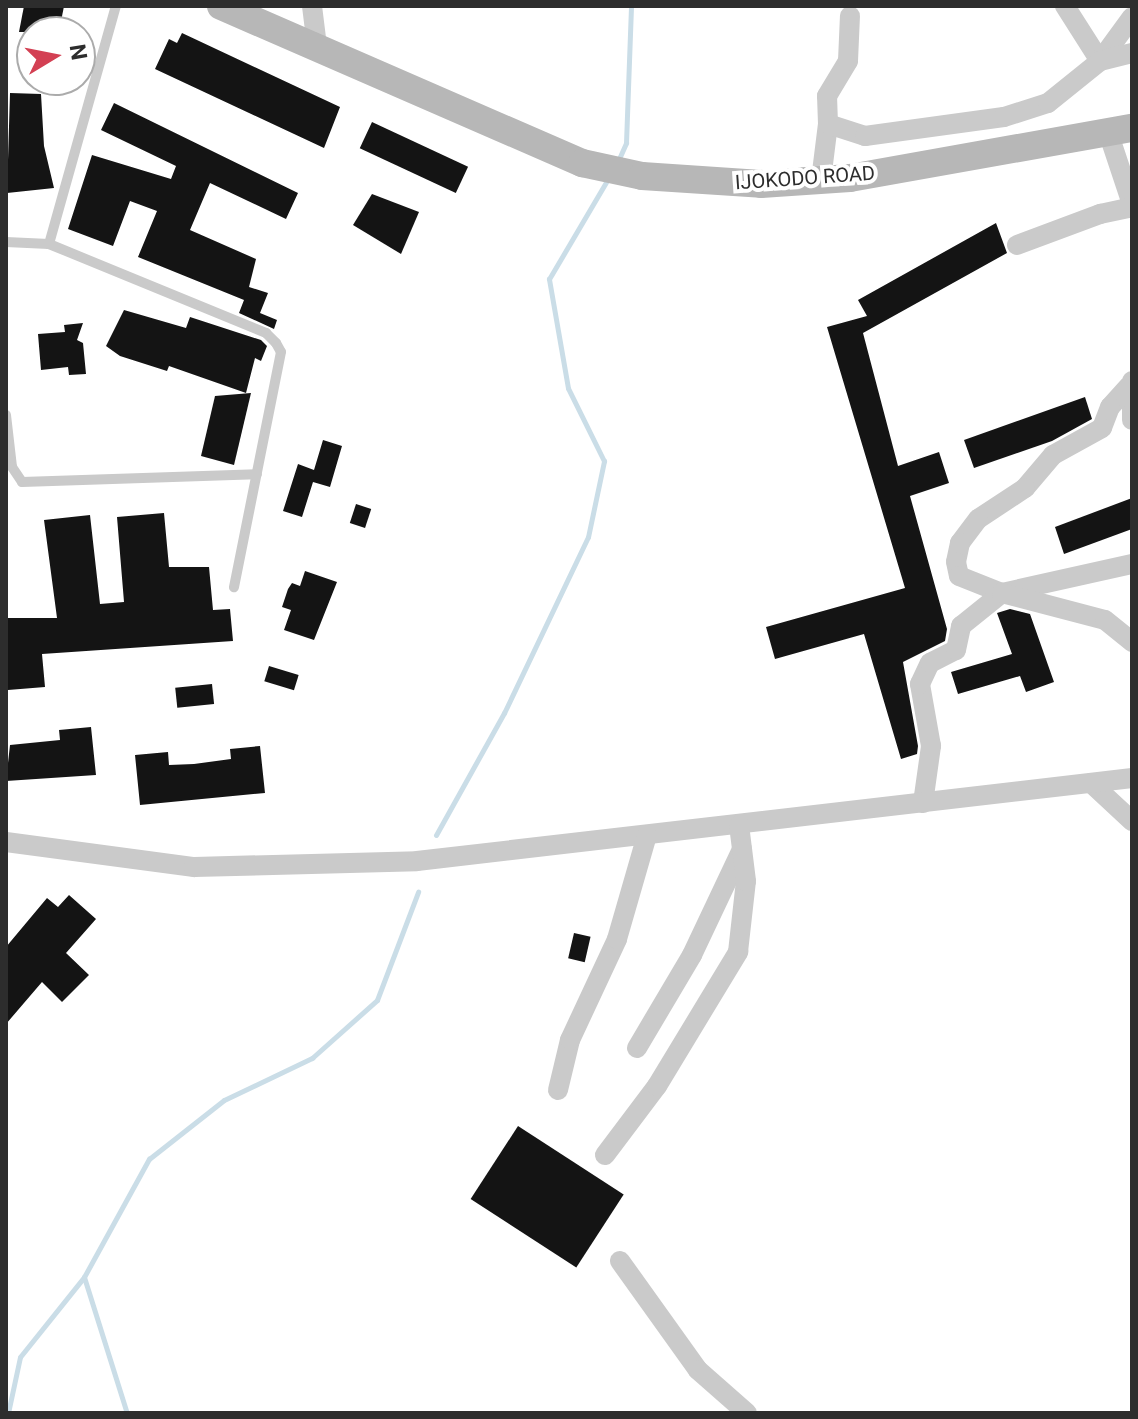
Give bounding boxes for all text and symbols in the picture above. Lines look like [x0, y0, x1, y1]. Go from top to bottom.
north arrow [16, 16, 96, 96]
text: N [64, 42, 92, 62]
street label: IJOKODO ROAD [734, 161, 876, 195]

